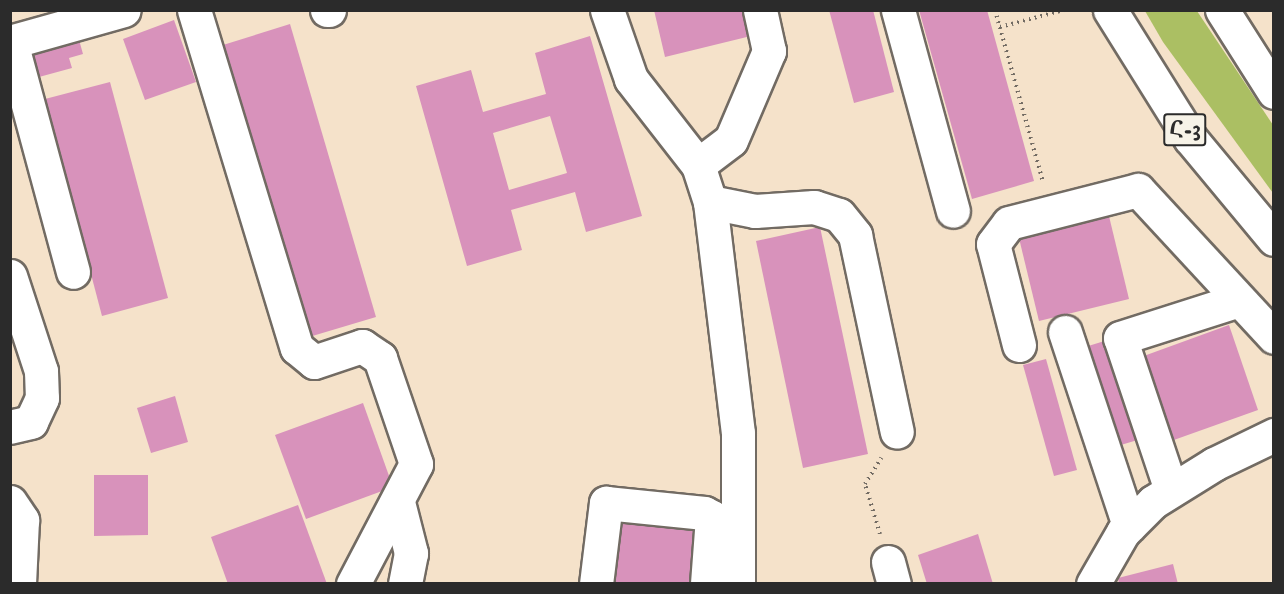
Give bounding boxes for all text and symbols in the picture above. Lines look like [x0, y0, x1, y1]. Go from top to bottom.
road number: Հ-3 [1162, 111, 1208, 149]

